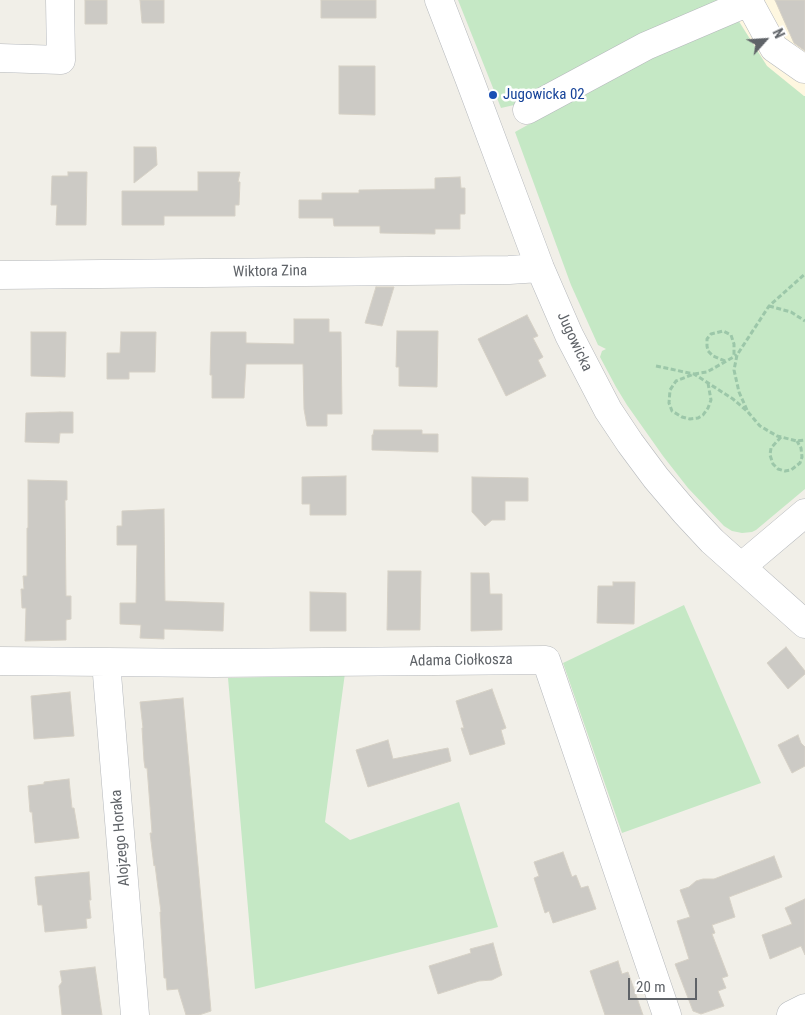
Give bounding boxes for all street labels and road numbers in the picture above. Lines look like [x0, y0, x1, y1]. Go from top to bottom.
street label: Wiktora Zina [233, 262, 307, 282]
street label: Jugowicka [552, 309, 596, 375]
street label: Adama Ciołkosza [409, 651, 513, 671]
street label: Alojzego Horaka [108, 789, 134, 887]

